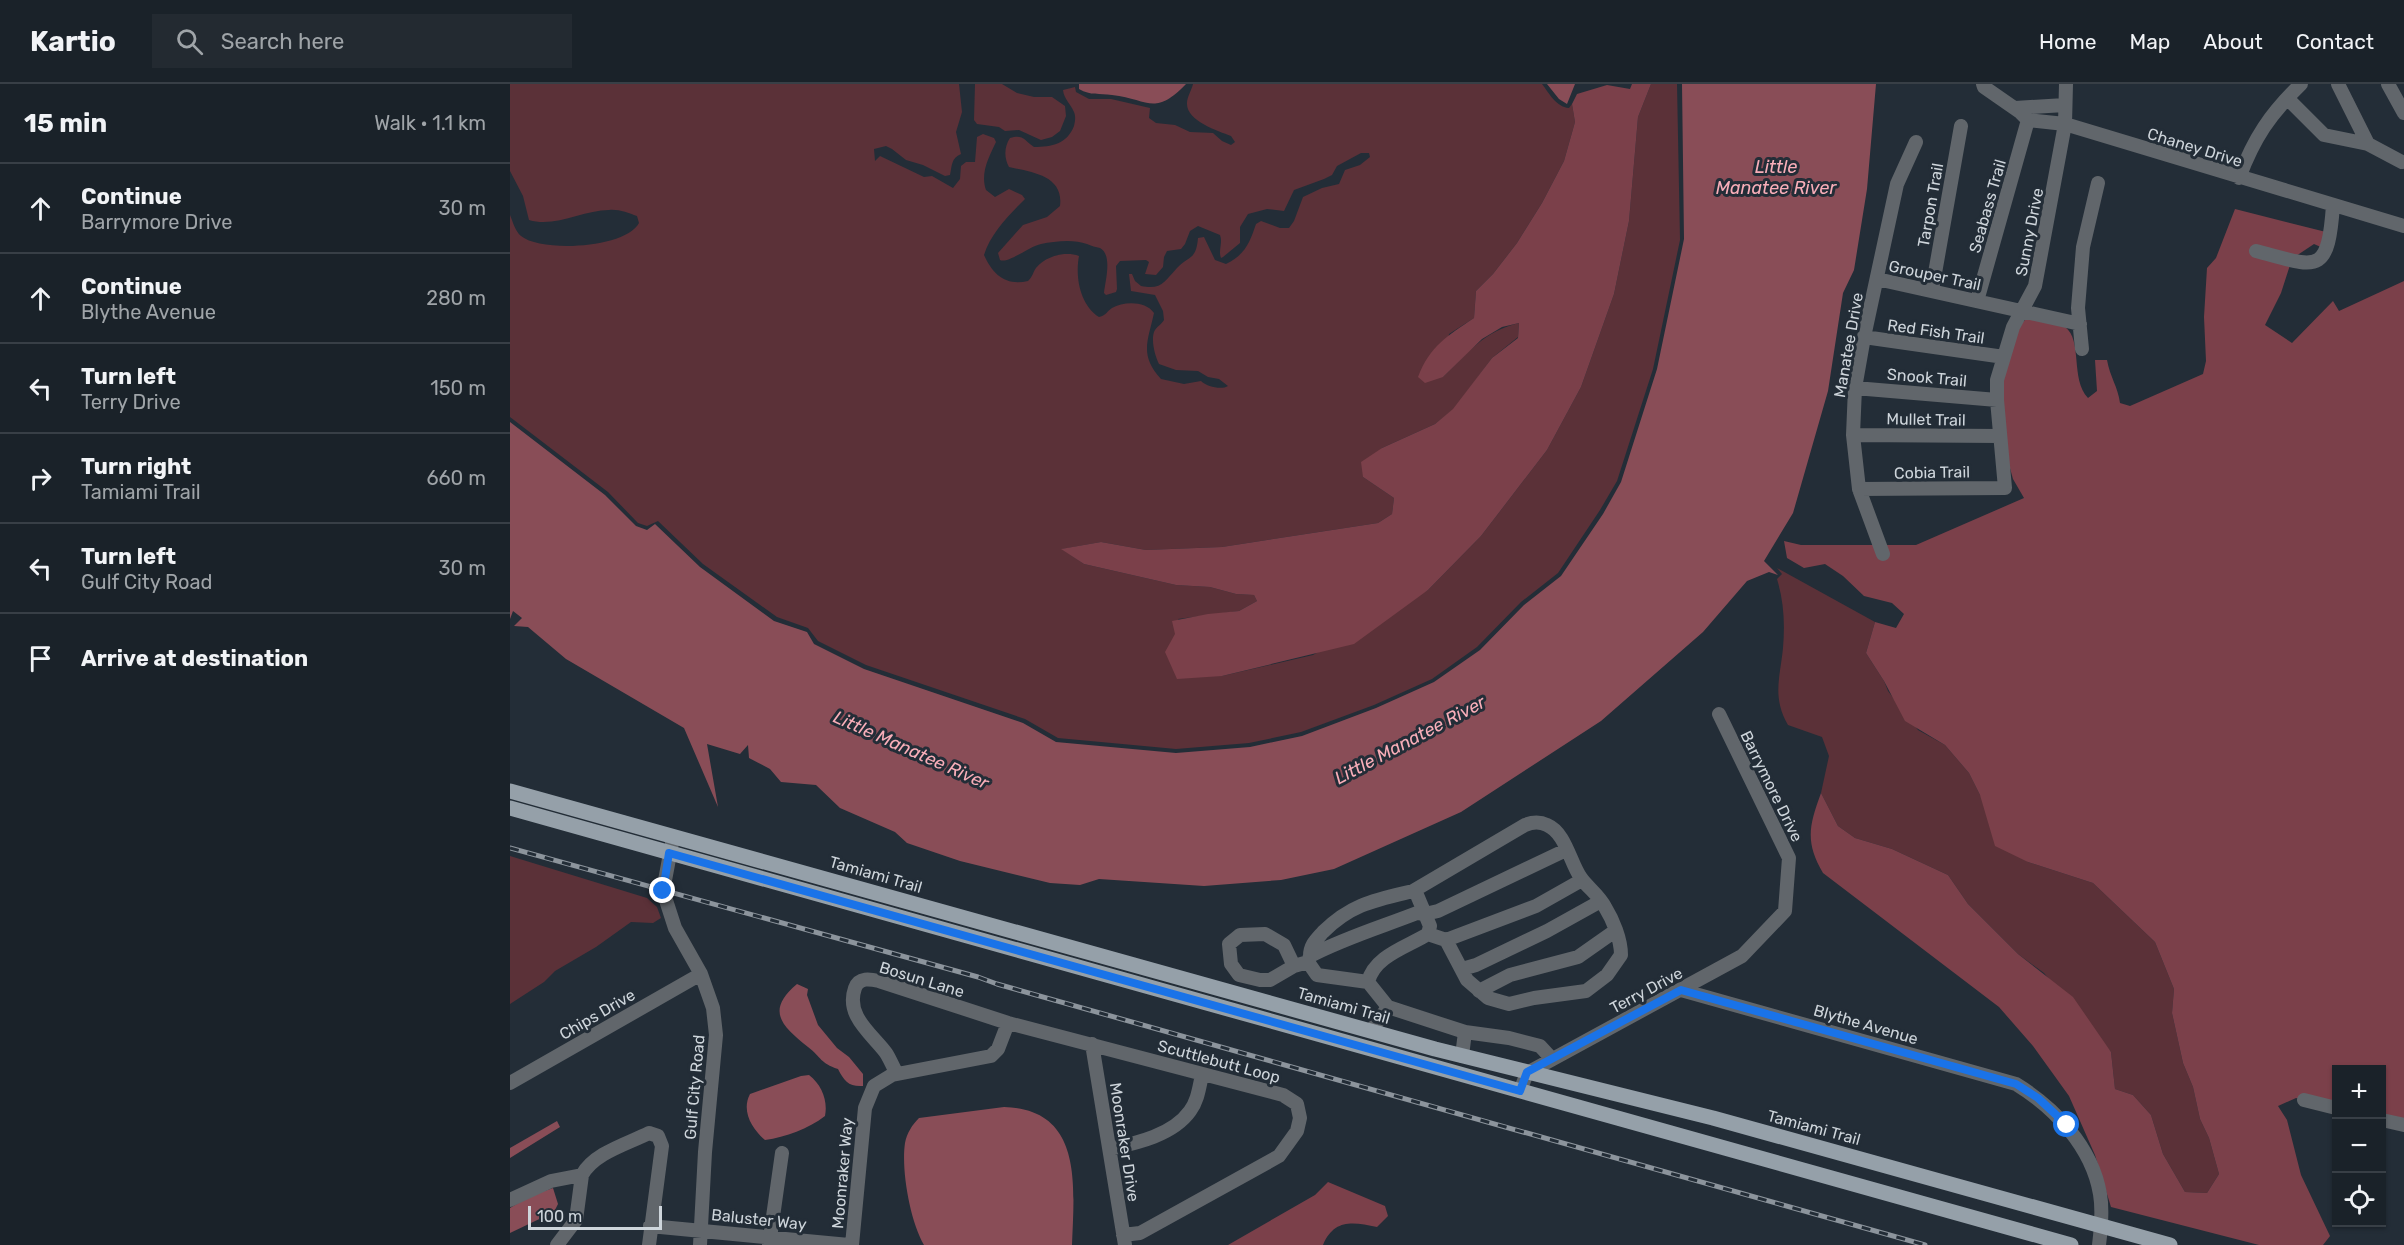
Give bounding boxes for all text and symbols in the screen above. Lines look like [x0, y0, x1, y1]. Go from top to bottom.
search box [152, 14, 572, 68]
text: Kartio [30, 25, 116, 58]
icon: search [173, 25, 206, 58]
text: Search here [221, 28, 344, 55]
text: Home [2039, 29, 2096, 54]
text: Map [2129, 29, 2170, 54]
text: About [2203, 29, 2263, 54]
text: Contact [2296, 29, 2374, 54]
text: 15 min [24, 108, 107, 139]
text: Walk · 1.1 km [374, 111, 486, 135]
street label: Chaney Drive [2145, 124, 2245, 171]
water label: Little Manatee River [1716, 156, 1837, 199]
street label: Seabass Trail [1965, 157, 2010, 255]
street label: Tarpon Trail [1914, 162, 1947, 249]
text: Continue [81, 183, 182, 210]
street label: Sunny Drive [2012, 186, 2047, 278]
icon: ahead [24, 192, 57, 225]
text: 30 m [439, 196, 486, 220]
text: Barrymore Drive [81, 210, 233, 234]
street label: Grouper Trail [1887, 256, 1983, 295]
text: Continue [81, 273, 182, 300]
icon: ahead [24, 282, 57, 315]
text: 280 m [426, 286, 486, 310]
street label: Manatee Drive [1830, 291, 1867, 399]
text: Blythe Avenue [81, 300, 216, 324]
street label: Red Fish Trail [1886, 315, 1986, 348]
text: Turn left [81, 363, 176, 390]
street label: Snook Trail [1886, 365, 1968, 390]
icon: left [24, 372, 57, 405]
text: 150 m [430, 376, 486, 400]
text: Terry Drive [81, 390, 181, 414]
street label: Mullet Trail [1886, 409, 1966, 430]
text: Turn right [81, 453, 191, 480]
icon: right [24, 462, 57, 495]
street label: Cobia Trail [1894, 462, 1970, 483]
text: 660 m [427, 466, 486, 490]
text: Tamiami Trail [81, 480, 201, 504]
text: Turn left [81, 543, 176, 570]
icon: left [24, 552, 57, 585]
text: 30 m [439, 556, 486, 580]
text: Gulf City Road [81, 570, 212, 594]
icon: arrive [24, 642, 57, 675]
text: Arrive at destination [81, 645, 308, 672]
water label: Little Manatee River [1331, 690, 1490, 789]
water label: Little Manatee River [830, 706, 993, 795]
street label: Barrymore Drive [1736, 728, 1807, 845]
street label: Tamiami Trail [827, 852, 924, 897]
route end [649, 877, 675, 903]
street label: Bosun Lane [877, 958, 967, 1001]
street label: Terry Drive [1607, 963, 1686, 1018]
street label: Tamiami Trail [1295, 983, 1392, 1028]
street label: Chips Drive [556, 985, 639, 1044]
street label: Blythe Avenue [1811, 1000, 1920, 1048]
street label: Gulf City Road [680, 1034, 709, 1140]
street label: Scuttlebutt Loop [1156, 1036, 1282, 1087]
map controls [2332, 1065, 2386, 1227]
button: + [2332, 1065, 2386, 1119]
street label: Moonraker Drive [1106, 1081, 1143, 1203]
street label: Tamiami Trail [1765, 1106, 1863, 1149]
route start [2053, 1111, 2079, 1137]
street label: Moonraker Way [828, 1116, 857, 1230]
button: − [2332, 1119, 2386, 1173]
button: locate [2332, 1173, 2386, 1227]
scale bar [528, 1203, 662, 1230]
street label: Baluster Way [710, 1205, 808, 1234]
text: 100 m [537, 1207, 582, 1226]

